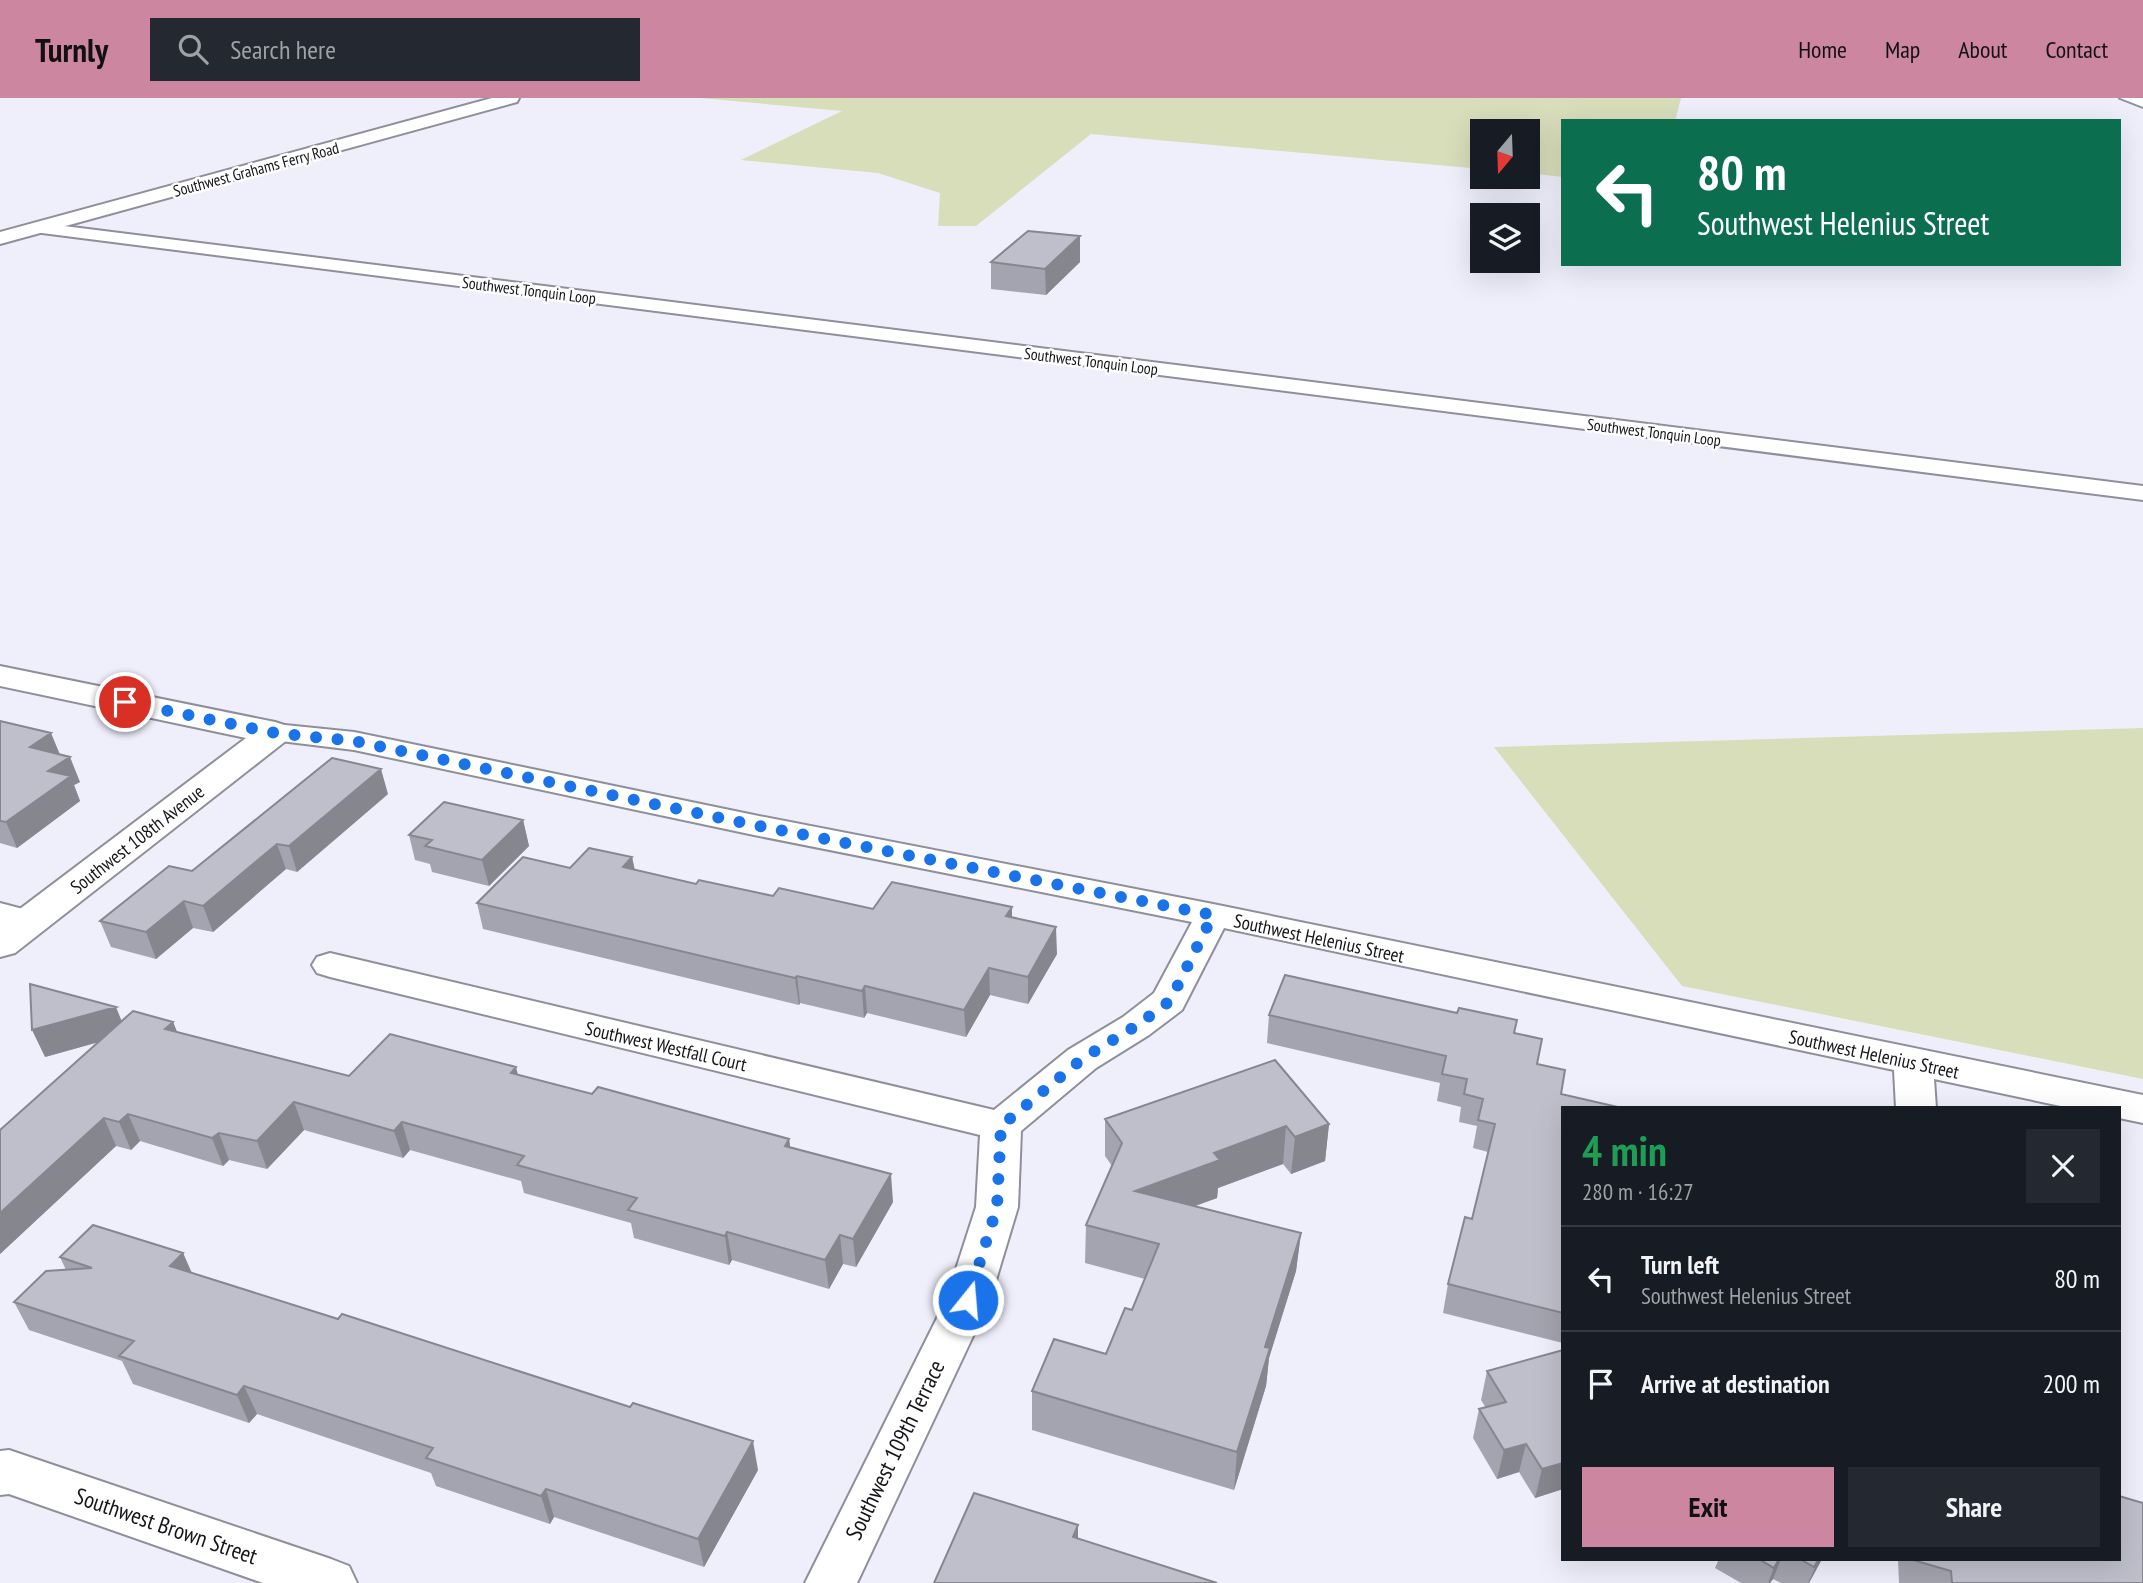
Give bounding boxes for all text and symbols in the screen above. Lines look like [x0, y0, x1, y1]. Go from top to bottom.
search box [150, 18, 640, 81]
text: Turnly [35, 28, 108, 71]
icon: search [174, 30, 212, 68]
text: Search here [230, 33, 336, 66]
text: Home [1798, 34, 1847, 65]
text: Map [1885, 34, 1920, 65]
text: About [1958, 34, 2007, 65]
text: Contact [2045, 34, 2108, 65]
north arrow [1470, 119, 1540, 189]
map controls [1470, 119, 1540, 273]
street label: Southwest Grahams Ferry Road [171, 137, 341, 201]
text: 80 m [1697, 140, 1786, 204]
icon: left [1582, 147, 1673, 238]
text: Southwest Helenius Street [1697, 202, 1989, 244]
button: layers [1470, 203, 1540, 273]
street label: Southwest Tonquin Loop [461, 272, 597, 308]
street label: Southwest Tonquin Loop [1023, 343, 1159, 379]
street label: Southwest Tonquin Loop [1586, 414, 1722, 450]
pin [95, 672, 155, 732]
icon: arrive [106, 683, 144, 721]
street label: Southwest 108th Avenue [65, 779, 209, 899]
street label: Southwest Helenius Street [1232, 908, 1407, 968]
street label: Southwest Westfall Court [583, 1016, 750, 1076]
street label: Southwest Helenius Street [1787, 1024, 1962, 1084]
text: 4 min [1582, 1123, 1667, 1178]
button: close [2026, 1129, 2100, 1203]
text: 280 m · 16:27 [1582, 1177, 1694, 1206]
text: Turn left [1641, 1248, 1719, 1281]
icon: left [1582, 1260, 1620, 1298]
text: 80 m [2054, 1262, 2100, 1295]
position arrow [931, 1263, 1005, 1337]
text: Southwest Helenius Street [1641, 1281, 1851, 1310]
street label: Southwest 109th Terrace [838, 1355, 951, 1544]
icon: arrive [1582, 1365, 1620, 1403]
text: Arrive at destination [1641, 1367, 1830, 1400]
text: 200 m [2042, 1367, 2100, 1400]
button: Exit [1582, 1467, 1834, 1547]
button: Share [1848, 1467, 2100, 1547]
street label: Southwest Brown Street [71, 1481, 262, 1571]

